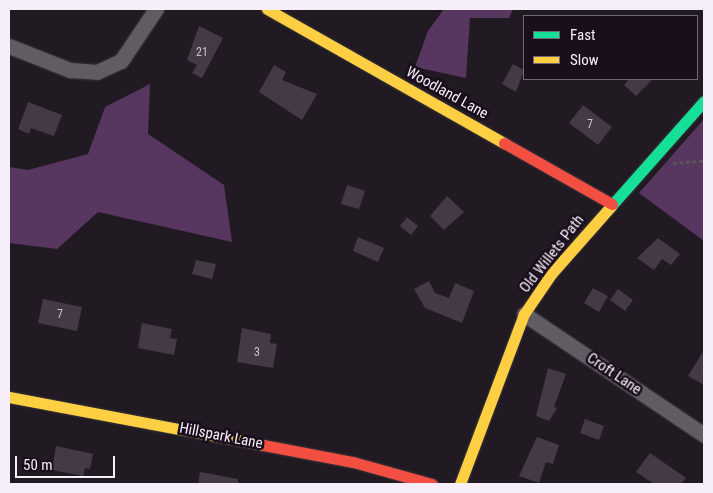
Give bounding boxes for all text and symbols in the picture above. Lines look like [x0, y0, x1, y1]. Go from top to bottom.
legend [523, 15, 698, 80]
text: Fast [570, 26, 595, 44]
house number: 21 [196, 46, 208, 60]
text: Slow [570, 51, 599, 69]
street label: Woodland Lane [403, 63, 491, 123]
house number: 7 [587, 118, 593, 132]
street label: Old Willets Path [516, 211, 588, 297]
house number: 7 [57, 308, 63, 322]
house number: 3 [254, 346, 260, 360]
street label: Croft Lane [583, 349, 645, 399]
street label: Hillspark Lane [178, 419, 264, 453]
scale bar [18, 446, 118, 478]
text: 50 m [23, 456, 53, 474]

